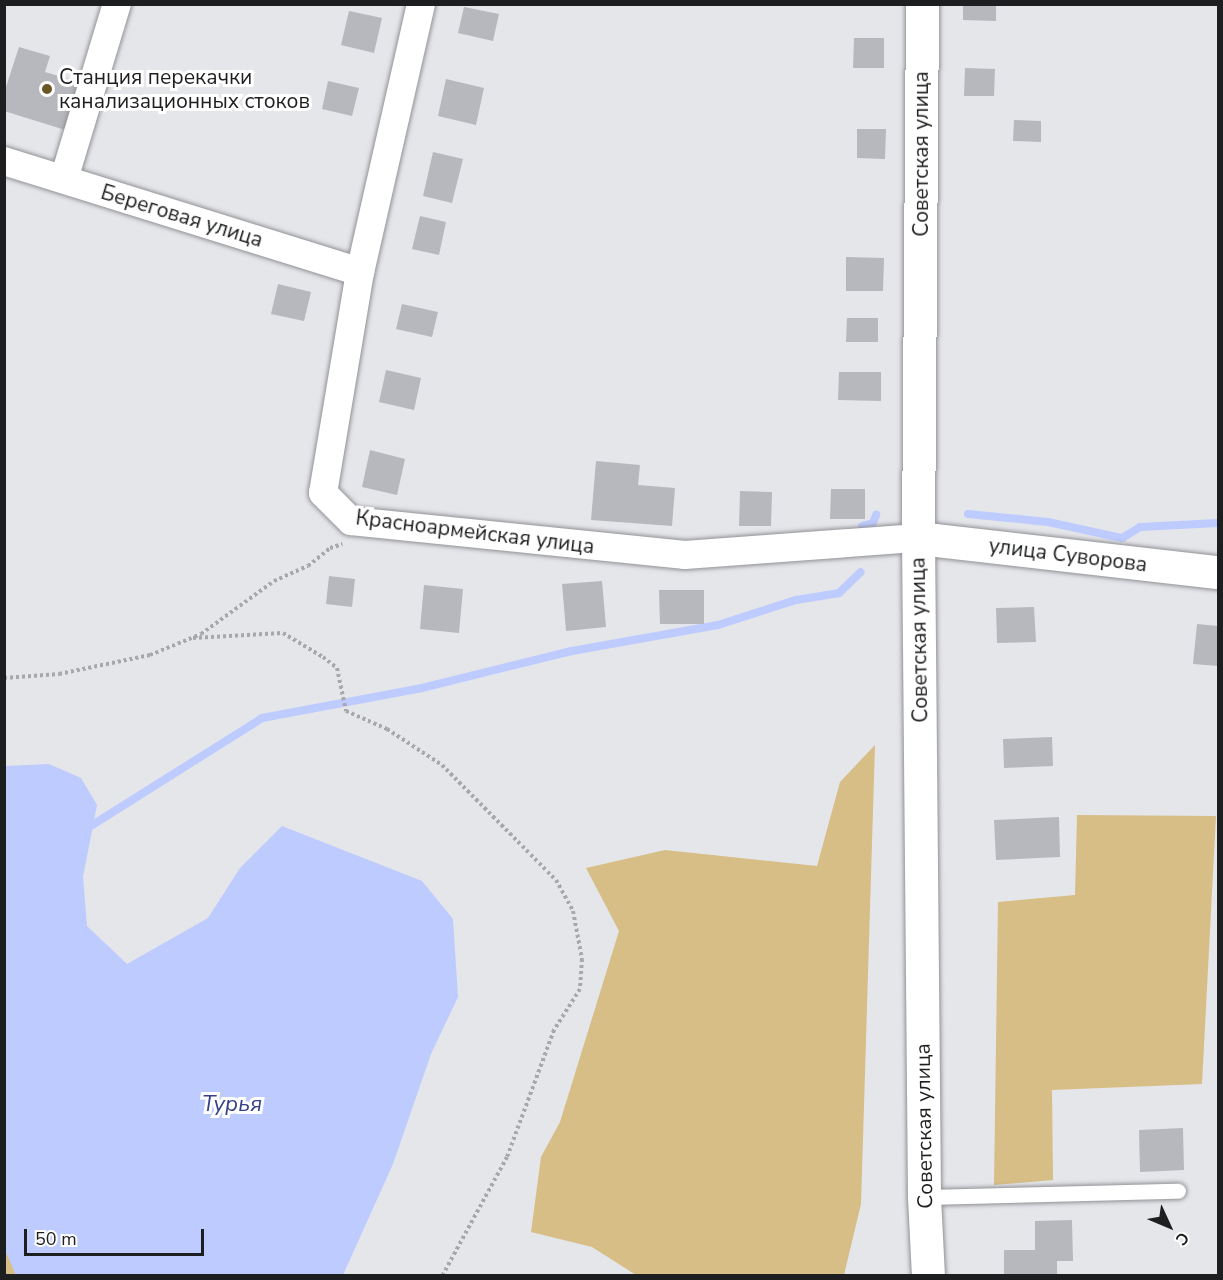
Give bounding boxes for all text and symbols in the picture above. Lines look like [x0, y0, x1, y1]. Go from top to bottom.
place label: Станция перекачки канализационных стоков [59, 64, 310, 114]
street label: Советская улица [908, 71, 934, 237]
marker: Станция перекачки канализационных стоков [40, 82, 54, 96]
street label: Береговая улица [98, 179, 266, 253]
street label: Красноармейская улица [354, 505, 596, 559]
street label: улица Суворова [987, 533, 1149, 577]
street label: Советская улица [905, 557, 933, 723]
street label: Советская улица [910, 1043, 938, 1209]
water label: Турья [202, 1092, 262, 1118]
north arrow [1139, 1196, 1199, 1256]
scale bar [27, 1217, 207, 1255]
text: 50 m [35, 1227, 77, 1251]
text: С [1170, 1227, 1194, 1250]

